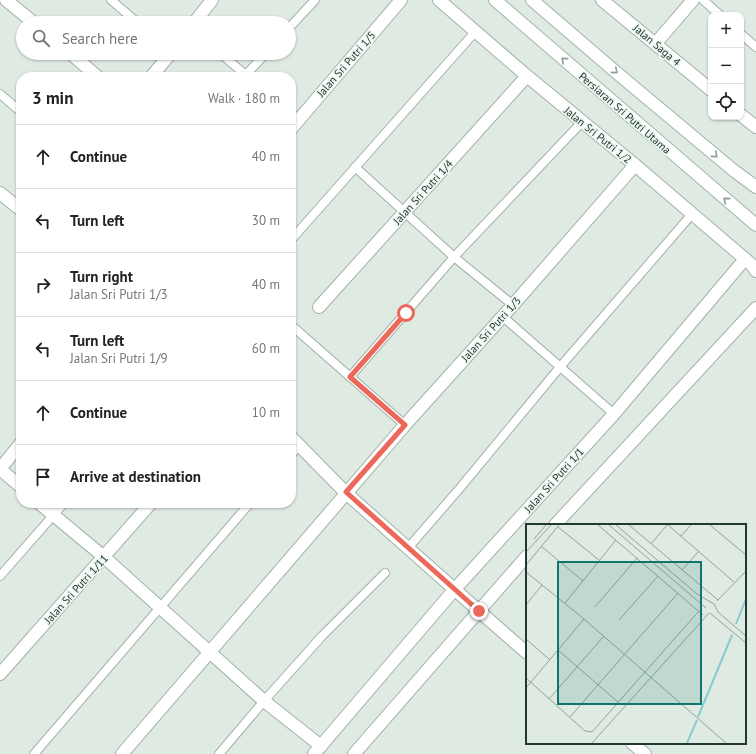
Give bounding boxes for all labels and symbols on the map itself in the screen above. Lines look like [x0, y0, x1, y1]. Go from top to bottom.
street label: Jalan Saga 4 [630, 20, 684, 69]
street label: Jalan Sri Putri 1/5 [313, 28, 378, 101]
one-way arrow [562, 58, 569, 65]
one-way arrow [610, 67, 618, 74]
street label: Persiaran Sri Putri Utama [576, 69, 674, 157]
street label: Jalan Sri Putri 1/2 [561, 103, 635, 166]
one-way arrow [710, 150, 717, 157]
street label: Jalan Sri Putri 1/4 [389, 157, 456, 228]
one-way arrow [724, 197, 731, 204]
street label: Jalan Sri Putri 1/3 [457, 294, 524, 365]
route start [397, 304, 415, 322]
street label: Jalan Sri Putri 1/1 [520, 445, 587, 516]
inset map [526, 524, 746, 744]
street label: Jalan Sri Putri 1/11 [40, 551, 111, 627]
route end [470, 602, 488, 620]

